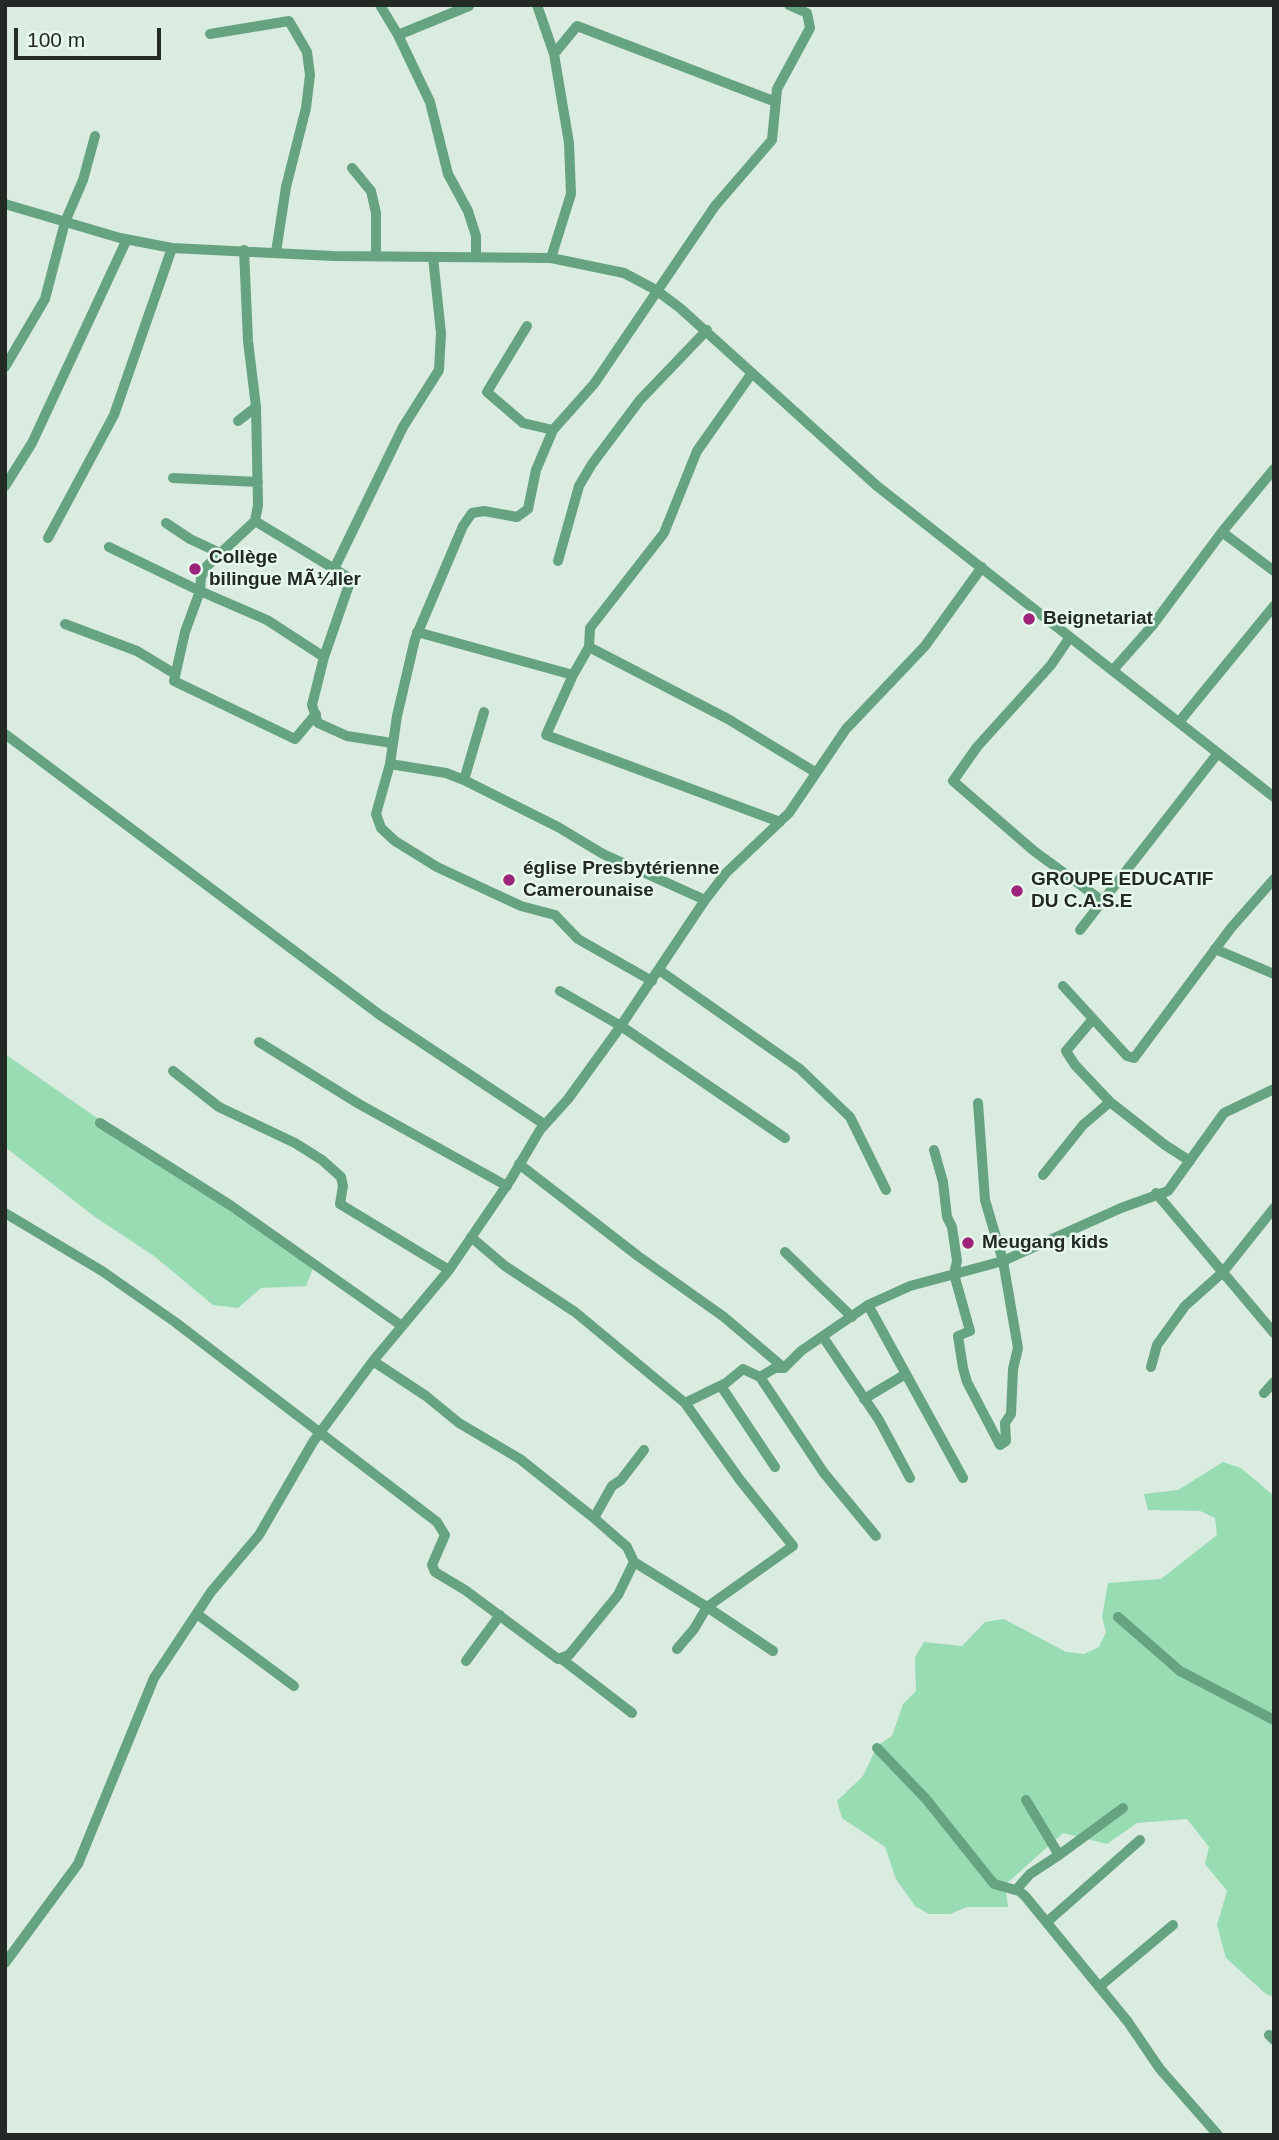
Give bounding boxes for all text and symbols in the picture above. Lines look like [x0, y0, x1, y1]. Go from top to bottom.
scale bar [18, 14, 164, 58]
text: 100 m [27, 28, 85, 51]
place label: Collège bilingue MÃ¼ller [209, 547, 361, 591]
marker: Collège bilingue MÃ¼ller [187, 561, 203, 577]
place label: Beignetariat [1043, 608, 1153, 630]
marker: Beignetariat [1021, 611, 1037, 627]
place label: église Presbytérienne Camerounaise [523, 858, 719, 902]
place label: GROUPE EDUCATIF DU C.A.S.E [1031, 869, 1213, 913]
marker: église Presbytérienne Camerounaise [501, 872, 517, 888]
marker: GROUPE EDUCATIF DU C.A.S.E [1009, 883, 1025, 899]
place label: Meugang kids [982, 1232, 1109, 1254]
marker: Meugang kids [960, 1235, 976, 1251]

